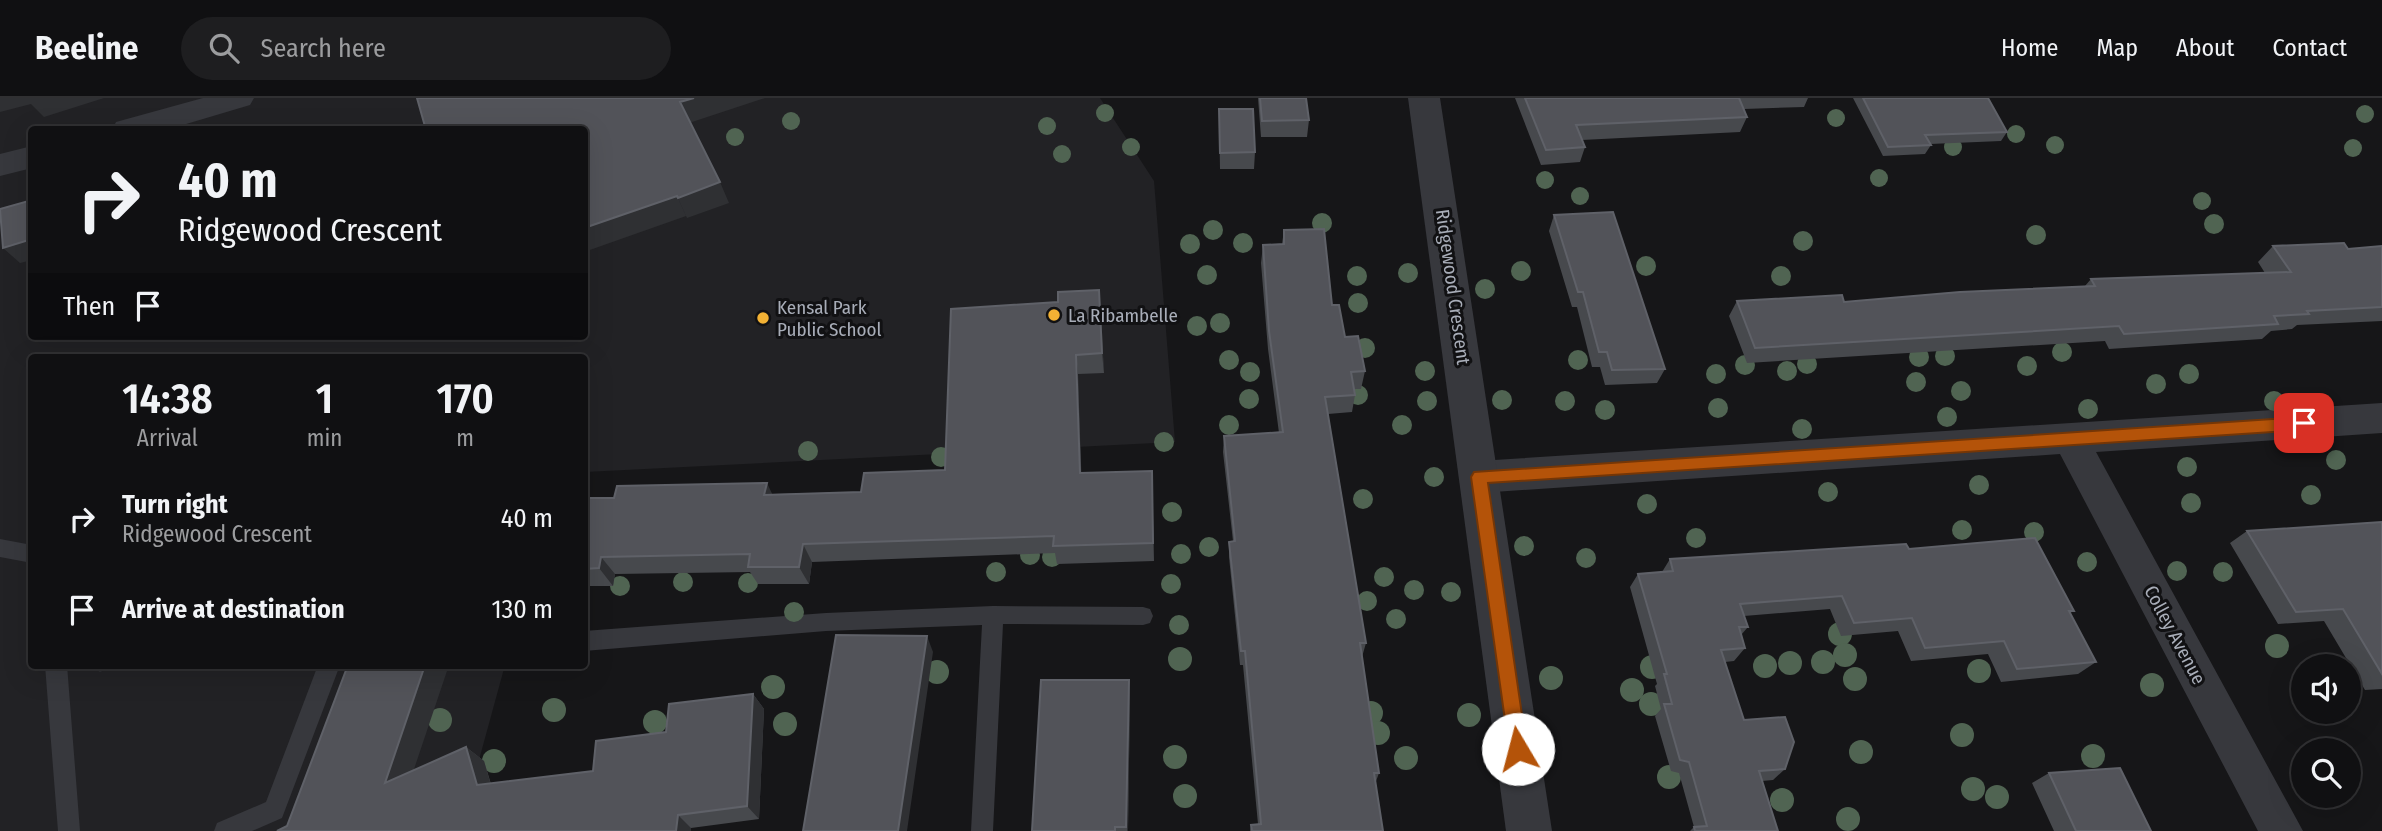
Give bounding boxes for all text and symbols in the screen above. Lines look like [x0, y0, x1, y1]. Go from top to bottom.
search box [181, 17, 671, 80]
text: Beeline [35, 28, 139, 68]
icon: search [205, 29, 243, 67]
text: Search here [261, 33, 386, 64]
text: Home [2001, 34, 2058, 62]
text: Map [2096, 34, 2138, 62]
text: About [2176, 34, 2234, 62]
text: Contact [2272, 34, 2347, 62]
text: 40 m [178, 151, 278, 210]
icon: right [63, 154, 154, 245]
street label: Ridgewood Crescent [1431, 208, 1475, 367]
text: Ridgewood Crescent [178, 211, 442, 249]
icon: arrive [129, 287, 167, 325]
text: Then [63, 291, 115, 322]
place label: Kensal Park Public School [777, 296, 882, 341]
place label: La Ribambelle [1068, 304, 1178, 327]
marker: La Ribambelle [1046, 307, 1062, 323]
marker: Kensal Park Public School [755, 310, 771, 326]
text: 14:38 [122, 374, 213, 424]
text: 1 [316, 374, 333, 424]
text: 170 [436, 374, 494, 424]
pin [2274, 393, 2334, 453]
icon: arrive [2285, 404, 2323, 442]
text: Arrival [137, 424, 198, 452]
text: min [307, 424, 342, 452]
text: m [456, 424, 474, 452]
text: Turn right [122, 489, 228, 520]
icon: right [63, 500, 101, 538]
text: 40 m [501, 503, 553, 534]
text: Ridgewood Crescent [122, 520, 312, 548]
street label: Colley Avenue [2139, 582, 2211, 688]
icon: arrive [63, 591, 101, 629]
text: Arrive at destination [122, 594, 345, 625]
text: 130 m [491, 594, 553, 625]
map controls [2291, 654, 2361, 808]
button: sound [2291, 654, 2361, 724]
position arrow [1481, 712, 1555, 786]
button: search [2291, 738, 2361, 808]

